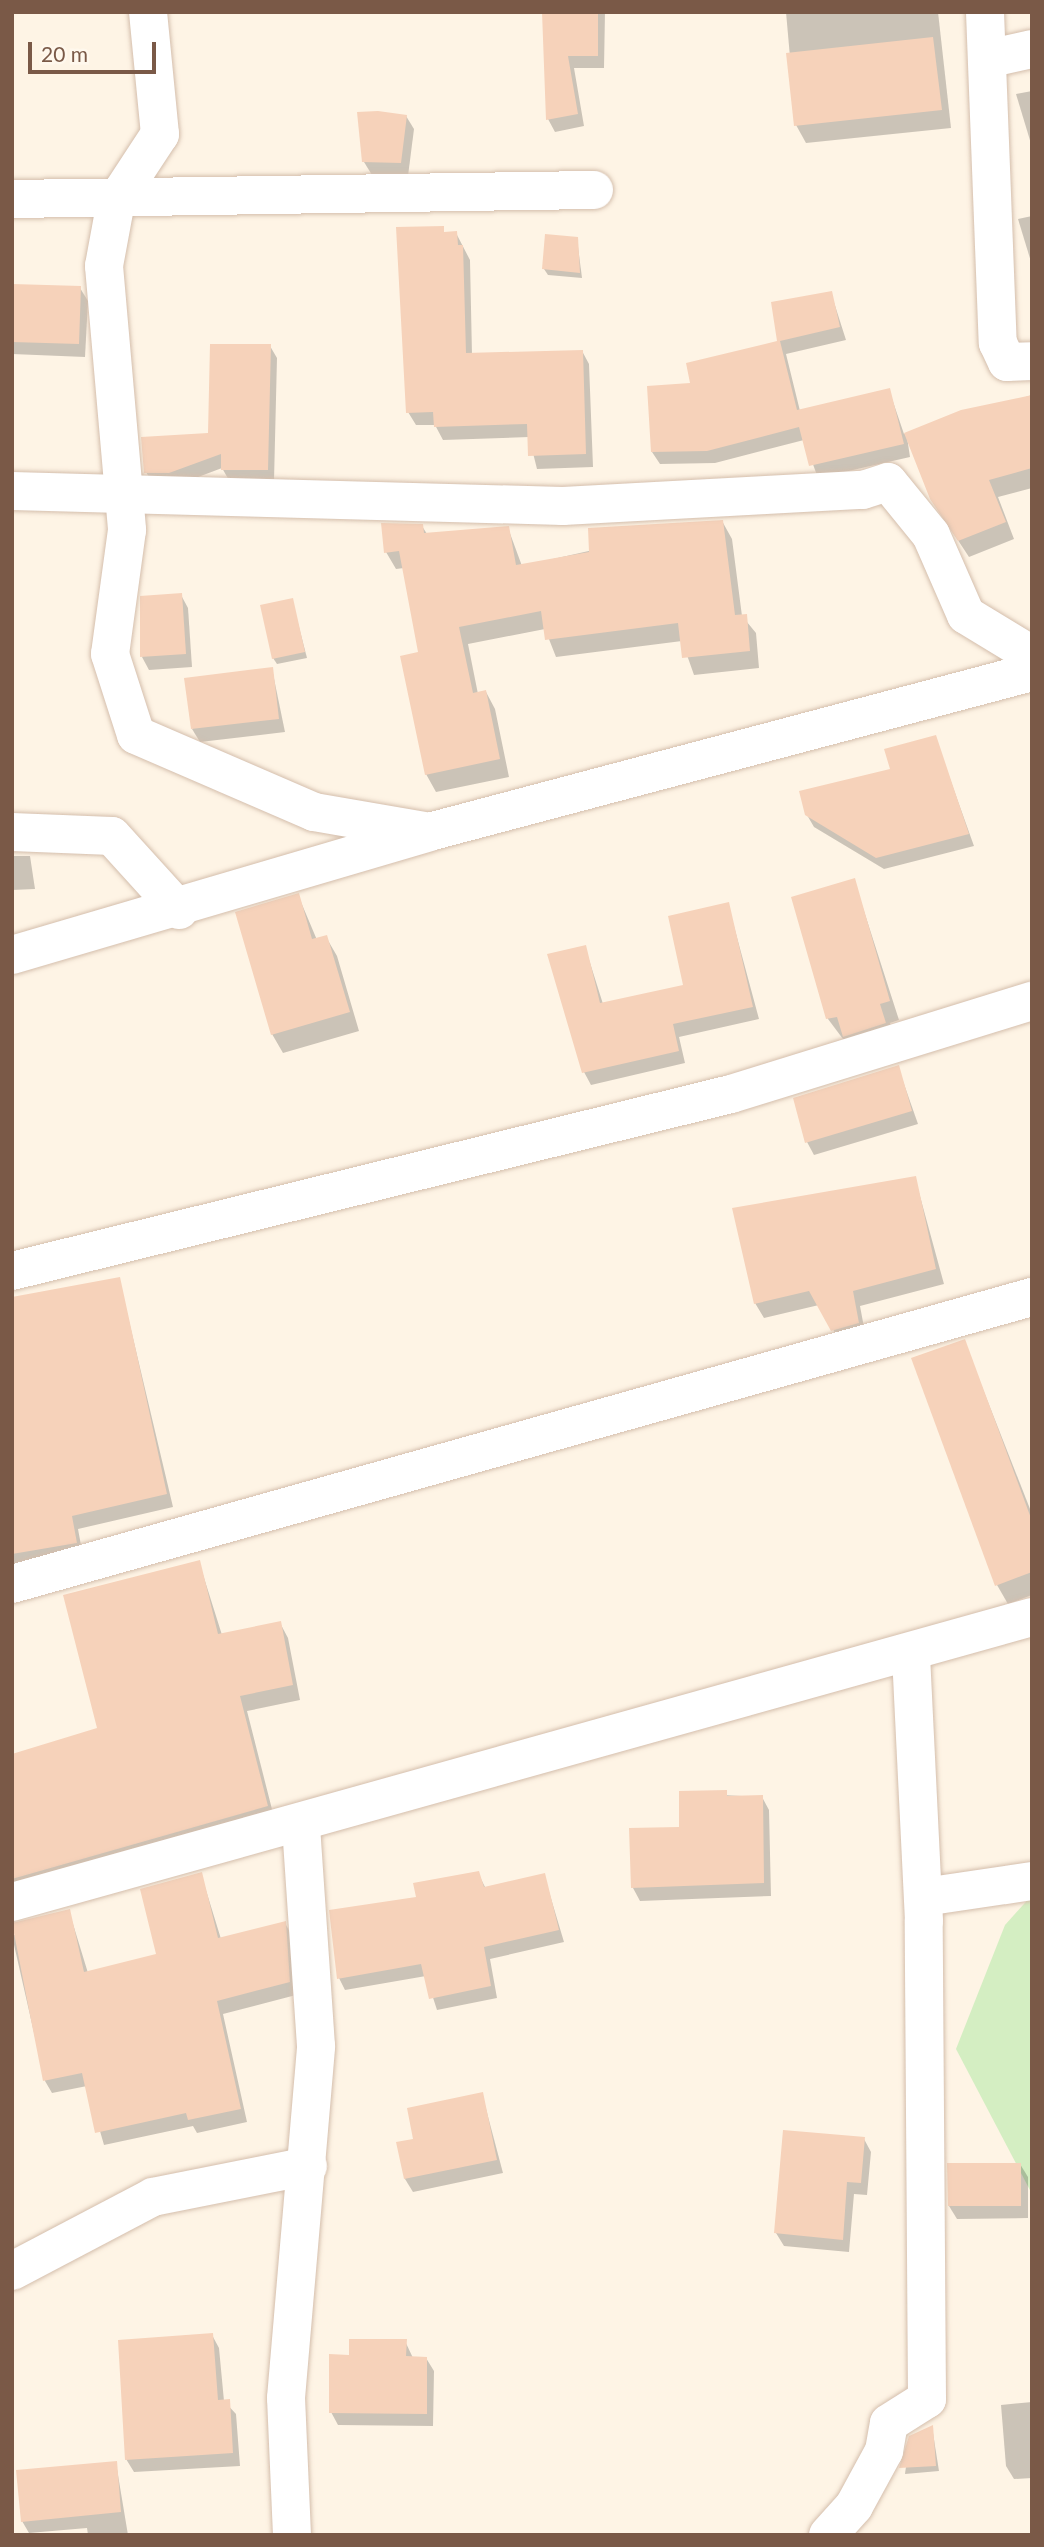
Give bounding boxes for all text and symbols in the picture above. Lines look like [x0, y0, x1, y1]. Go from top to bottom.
scale bar [32, 28, 159, 72]
text: 20 m [41, 41, 88, 66]

